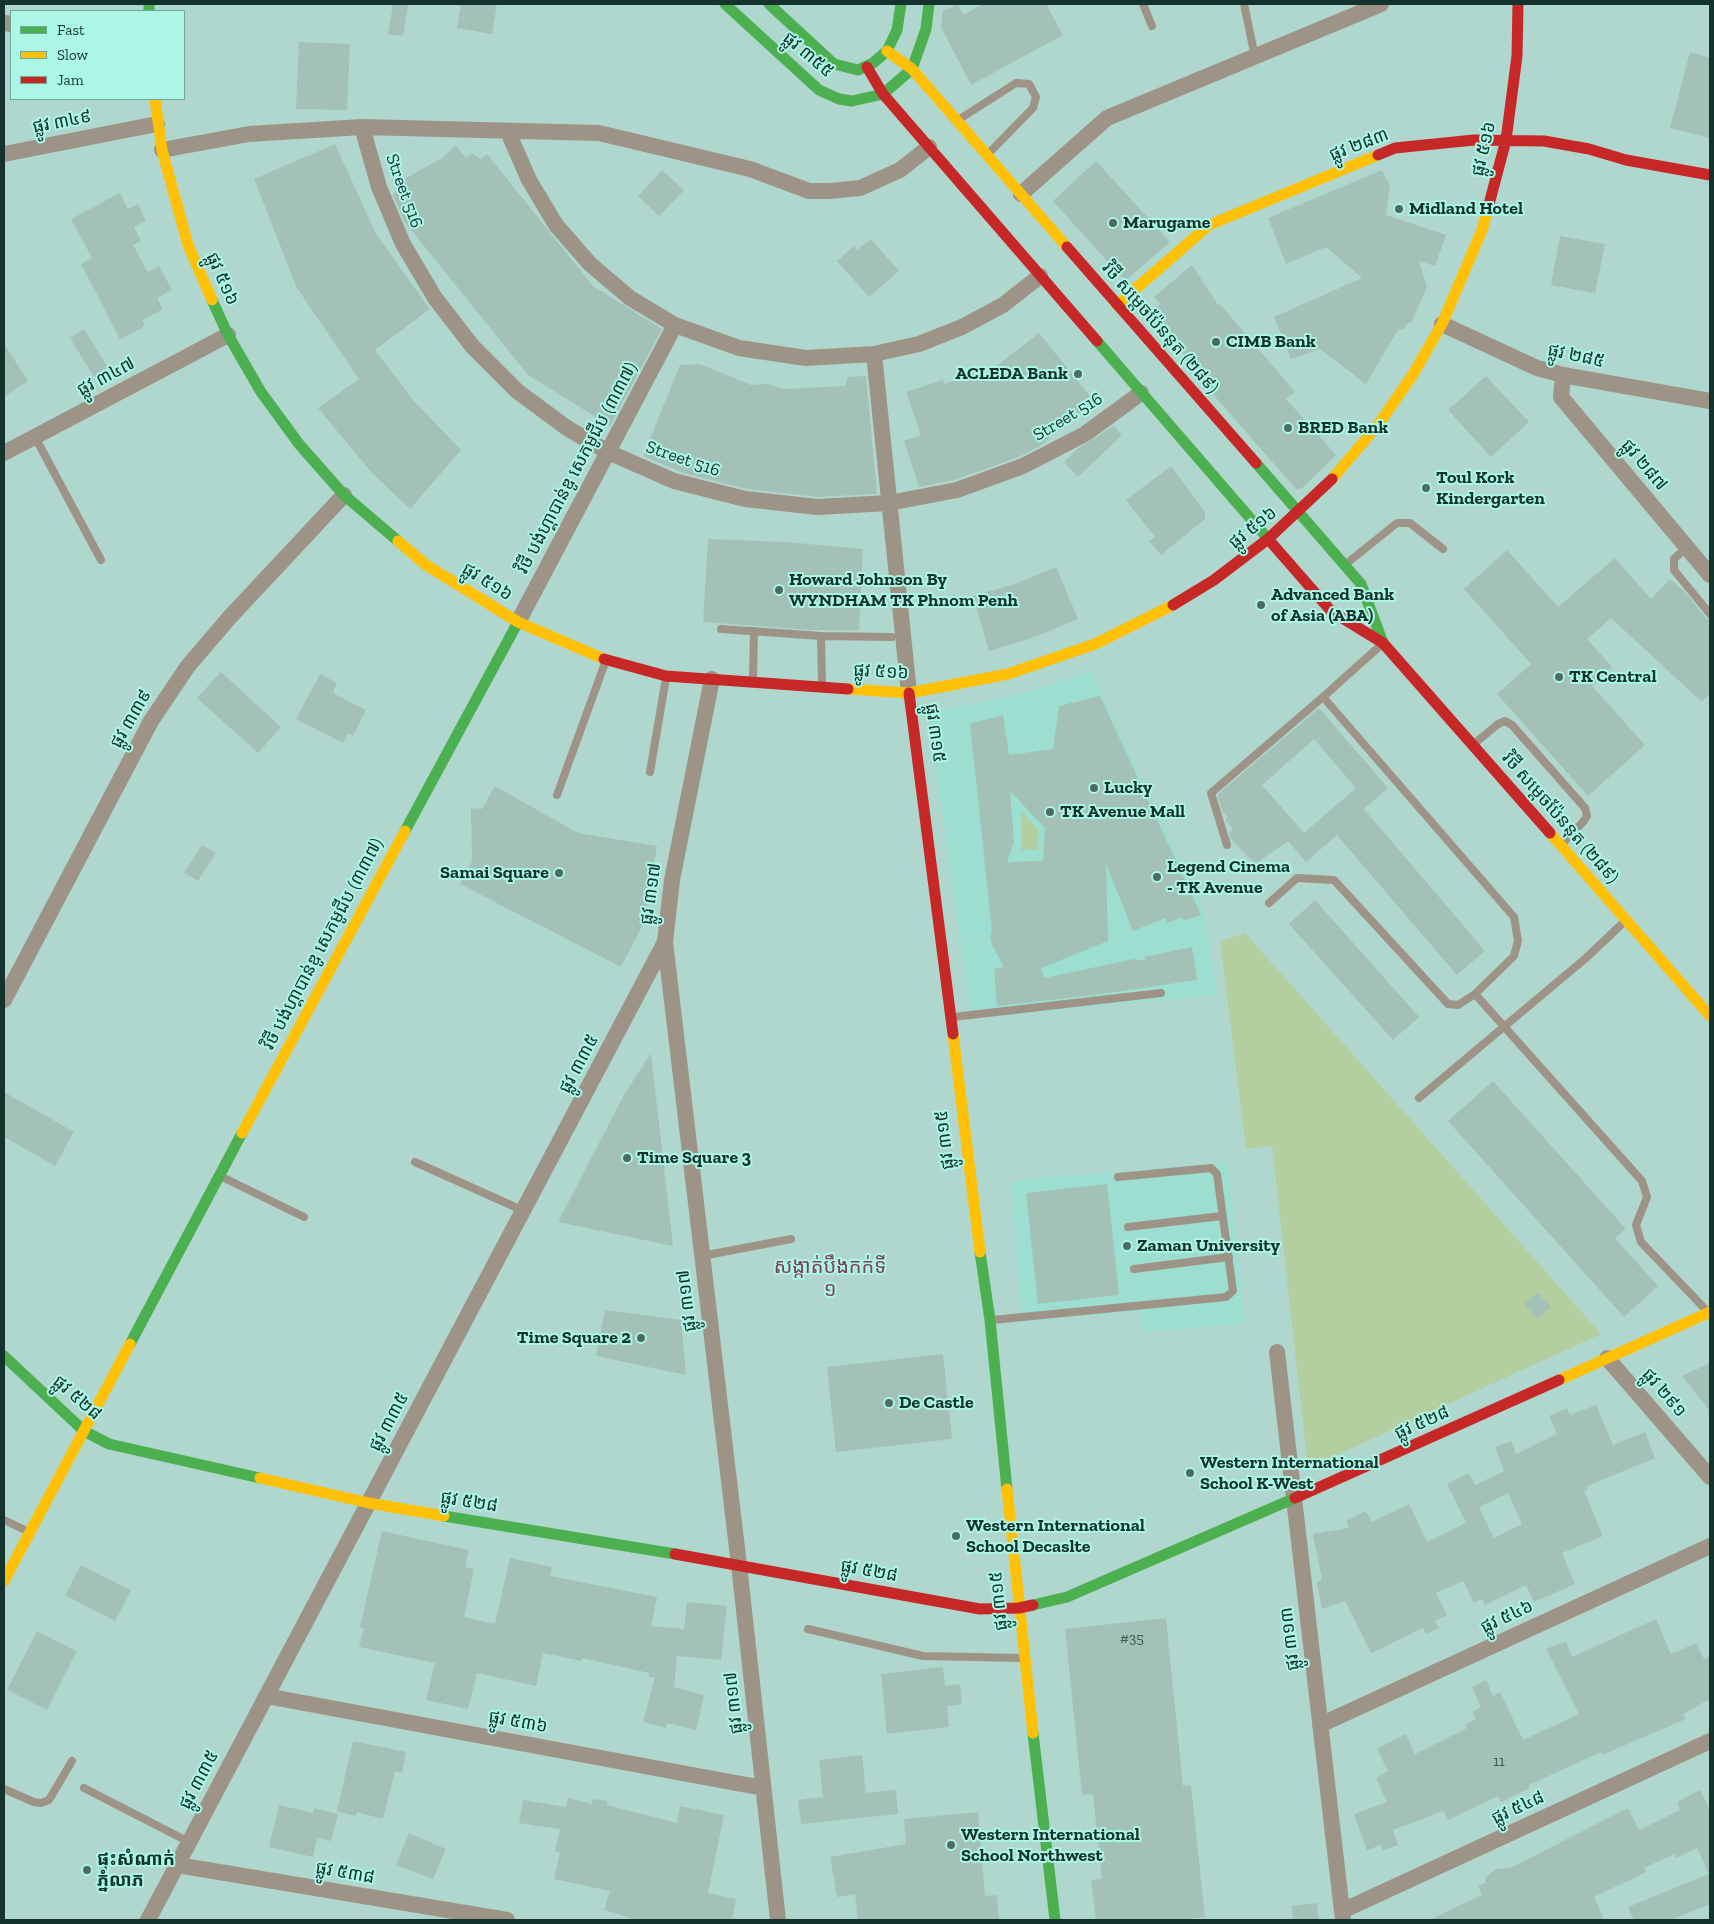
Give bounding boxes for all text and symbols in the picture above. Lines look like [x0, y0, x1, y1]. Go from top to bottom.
legend [10, 10, 185, 100]
text: Fast [57, 21, 85, 39]
street label: ផ្លូវ ៣៥៥ [778, 28, 838, 82]
text: Slow [57, 46, 88, 64]
text: Jam [57, 71, 84, 89]
street label: ផ្លូវ ៣៤៩ [31, 106, 93, 138]
street label: ផ្លូវ ៥១៦ [1467, 119, 1501, 179]
street label: ផ្លូវ ២៨៣ [1326, 124, 1392, 166]
street label: Street 516 [381, 151, 427, 231]
place label: Midland Hotel [1409, 198, 1523, 220]
marker: Midland Hotel [1393, 203, 1405, 215]
place label: Marugame [1123, 212, 1210, 234]
marker: Marugame [1107, 217, 1119, 229]
street label: ផ្លូវ ៥១៦ [201, 249, 243, 309]
street label: វិថី សម្តេចប៉ែននុត (២៨៩) [1097, 258, 1223, 398]
place label: CIMB Bank [1226, 331, 1316, 353]
marker: CIMB Bank [1210, 336, 1222, 348]
street label: ផ្លូវ ២៨៥ [1545, 339, 1607, 373]
street label: ផ្លូវ ៣៤៧ [73, 353, 139, 401]
street label: វិថី បង់ហ្គាបាន់ឌូ សេកមូជីប (៣៣៧) [512, 359, 642, 577]
place label: ACLEDA Bank [955, 363, 1068, 385]
marker: ACLEDA Bank [1072, 368, 1084, 380]
street label: Street 516 [1029, 388, 1107, 446]
place label: BRED Bank [1298, 417, 1388, 439]
marker: BRED Bank [1282, 422, 1294, 434]
street label: ផ្លូវ ២៨៧ [1616, 435, 1672, 495]
street label: Street 516 [643, 436, 723, 482]
place label: Toul Kork Kindergarten [1436, 467, 1545, 509]
marker: Toul Kork Kindergarten [1420, 482, 1432, 494]
street label: ផ្លូវ ៥១៦ [1225, 502, 1281, 554]
street label: ផ្លូវ ៥១៦ [458, 558, 516, 606]
place label: Howard Johnson By WYNDHAM TK Phnom Penh [789, 569, 1018, 612]
marker: Howard Johnson By WYNDHAM TK Phnom Penh [773, 584, 785, 596]
place label: Advanced Bank of Asia (ABA) [1271, 584, 1394, 626]
marker: Advanced Bank of Asia (ABA) [1255, 599, 1267, 611]
street label: ផ្លូវ ៥១៦ [853, 660, 909, 684]
place label: TK Central [1569, 666, 1657, 688]
marker: TK Central [1553, 671, 1565, 683]
street label: ផ្លូវ ៣៣៩ [106, 686, 156, 752]
street label: ផ្លូវ ៣១៥ [920, 702, 950, 764]
street label: វិថី សម្តេចប៉ែននុត (២៨៩) [1497, 748, 1623, 888]
place label: Lucky [1104, 777, 1152, 799]
marker: Lucky [1088, 782, 1100, 794]
place label: TK Avenue Mall [1060, 801, 1185, 823]
marker: TK Avenue Mall [1044, 806, 1056, 818]
street label: វិថី បង់ហ្គាបាន់ឌូ សេកមូជីប (៣៣៧) [258, 835, 388, 1053]
place label: Legend Cinema - TK Avenue [1167, 856, 1290, 899]
place label: Samai Square [440, 862, 549, 884]
street label: ផ្លូវ ៣១៧ [636, 862, 666, 926]
marker: Samai Square [553, 867, 565, 879]
marker: Legend Cinema - TK Avenue [1151, 871, 1163, 883]
street label: ផ្លូវ ៣៣៥ [554, 1031, 604, 1097]
street label: ផ្លូវ ៣១៥ [931, 1109, 959, 1171]
place label: Time Square 3 [637, 1147, 751, 1169]
marker: Time Square 3 [621, 1152, 633, 1164]
place label: Zaman University [1137, 1235, 1280, 1257]
marker: Zaman University [1121, 1240, 1133, 1252]
district label: សង្កាត់បឹងកក់ទី ១ [774, 1255, 886, 1302]
street label: ផ្លូវ ៣១៧ [672, 1269, 702, 1333]
place label: Time Square 2 [517, 1327, 631, 1349]
marker: Time Square 2 [635, 1332, 647, 1344]
street label: ផ្លូវ ២៩១ [1637, 1364, 1691, 1422]
street label: ផ្លូវ ៥២៨ [48, 1371, 106, 1425]
street label: ផ្លូវ ៣៣៥ [364, 1389, 414, 1455]
place label: De Castle [899, 1392, 974, 1414]
marker: De Castle [883, 1397, 895, 1409]
street label: ផ្លូវ ៥២៨ [1391, 1401, 1453, 1445]
place label: Western International School K-West [1200, 1452, 1379, 1495]
marker: Western International School K-West [1184, 1467, 1196, 1479]
street label: ផ្លូវ ៥២៨ [439, 1487, 499, 1517]
place label: Western International School Decaslte [966, 1515, 1145, 1558]
marker: Western International School Decaslte [950, 1530, 962, 1542]
street label: ផ្លូវ ៥២៨ [839, 1555, 899, 1587]
street label: ផ្លូវ ៣១៥ [985, 1570, 1013, 1632]
street label: ផ្លូវ ៥៤៦ [1477, 1595, 1537, 1639]
street label: ផ្លូវ ៣១៣ [1275, 1606, 1305, 1672]
house number: #35 [1120, 1630, 1144, 1648]
street label: ផ្លូវ ៣១៧ [720, 1671, 748, 1735]
street label: ផ្លូវ ៥៣៦ [487, 1706, 549, 1738]
street label: ផ្លូវ ៣៣៥ [174, 1747, 224, 1813]
house number: 11 [1493, 1753, 1505, 1771]
street label: ផ្លូវ ៥៤៨ [1488, 1786, 1548, 1830]
place label: Western International School Northwest [961, 1824, 1140, 1866]
marker: Western International School Northwest [945, 1839, 957, 1851]
place label: ផ្ទះសំណាក់ ភ្នំលាភ [97, 1849, 175, 1892]
street label: ផ្លូវ ៥៣៨ [314, 1857, 376, 1889]
marker: ផ្ទះសំណាក់ ភ្នំលាភ [81, 1864, 93, 1876]

